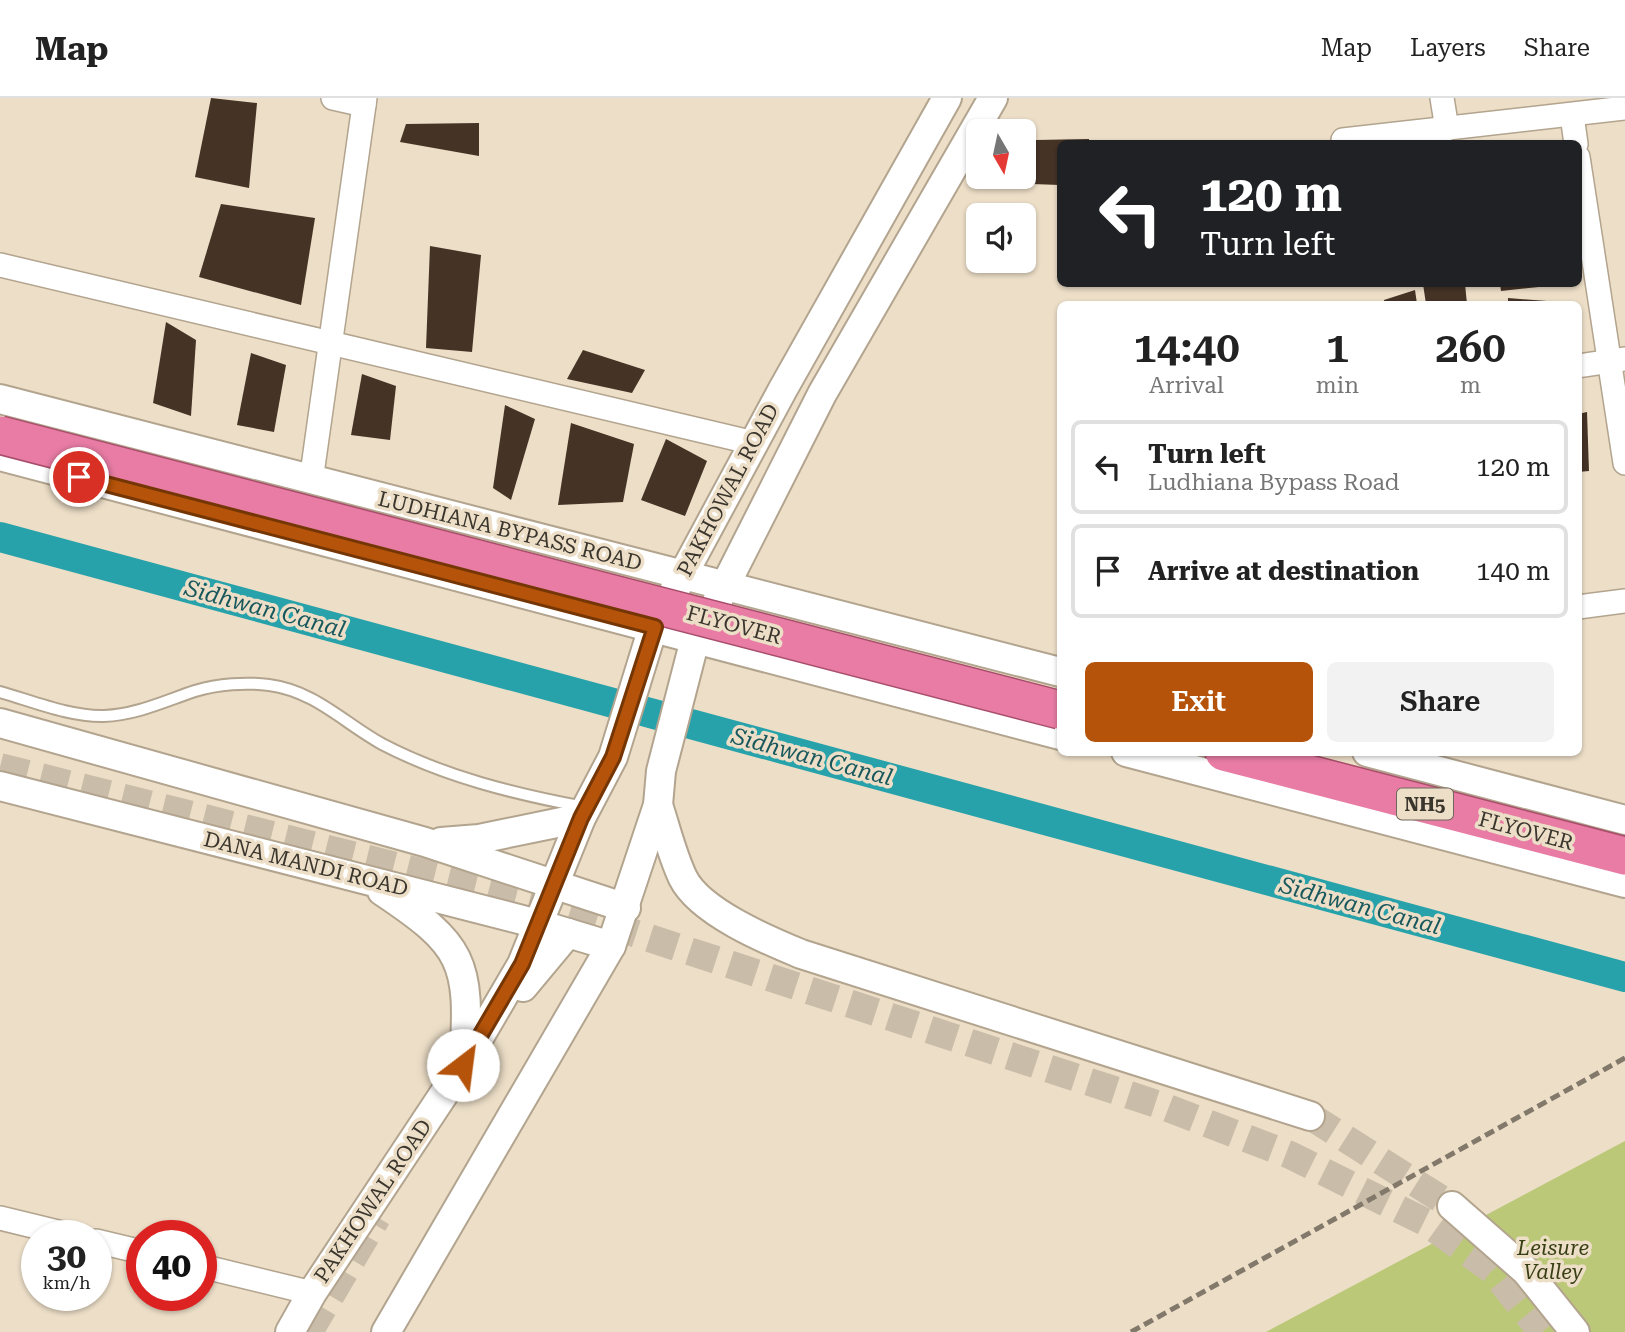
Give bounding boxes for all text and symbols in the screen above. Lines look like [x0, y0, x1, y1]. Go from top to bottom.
text: Map [35, 29, 109, 68]
text: Map [1321, 34, 1372, 62]
text: Layers [1410, 34, 1486, 62]
text: Share [1524, 34, 1590, 62]
north arrow [966, 119, 1036, 189]
map controls [966, 119, 1036, 273]
text: 120 m [1200, 166, 1342, 223]
icon: left [1085, 168, 1176, 259]
button: sound [966, 203, 1036, 273]
text: Turn left [1200, 225, 1335, 263]
text: 14:40 [1133, 323, 1240, 372]
text: 1 [1326, 323, 1349, 372]
text: 260 [1435, 323, 1506, 372]
text: Arrival [1149, 372, 1224, 399]
text: min [1316, 372, 1359, 399]
text: m [1460, 372, 1481, 399]
street label: PAKHOWAL ROAD [672, 400, 784, 580]
text: Turn left [1148, 439, 1266, 469]
pin [49, 447, 109, 507]
icon: left [1089, 448, 1127, 486]
text: 120 m [1476, 452, 1550, 482]
icon: arrive [60, 458, 98, 496]
text: Ludhiana Bypass Road [1148, 469, 1400, 496]
street label: LUDHIANA BYPASS ROAD [376, 487, 644, 575]
icon: arrive [1089, 552, 1127, 590]
text: Arrive at destination [1148, 556, 1419, 586]
text: 140 m [1476, 556, 1550, 586]
water label: Sidhwan Canal [181, 574, 348, 643]
street label: FLYOVER [684, 601, 784, 649]
button: Exit [1085, 662, 1313, 742]
button: Share [1327, 662, 1554, 742]
water label: Sidhwan Canal [728, 722, 895, 791]
road number: NH5 [1397, 789, 1453, 820]
street label: FLYOVER [1476, 807, 1576, 855]
street label: DANA MANDI ROAD [201, 827, 411, 901]
water label: Sidhwan Canal [1276, 871, 1443, 940]
position arrow [426, 1028, 500, 1102]
street label: PAKHOWAL ROAD [309, 1115, 437, 1287]
speed limit sign: 40 [126, 1220, 217, 1311]
text: 30 [47, 1236, 86, 1277]
park label: Leisure Valley [1516, 1236, 1589, 1284]
text: km/h [42, 1272, 91, 1293]

